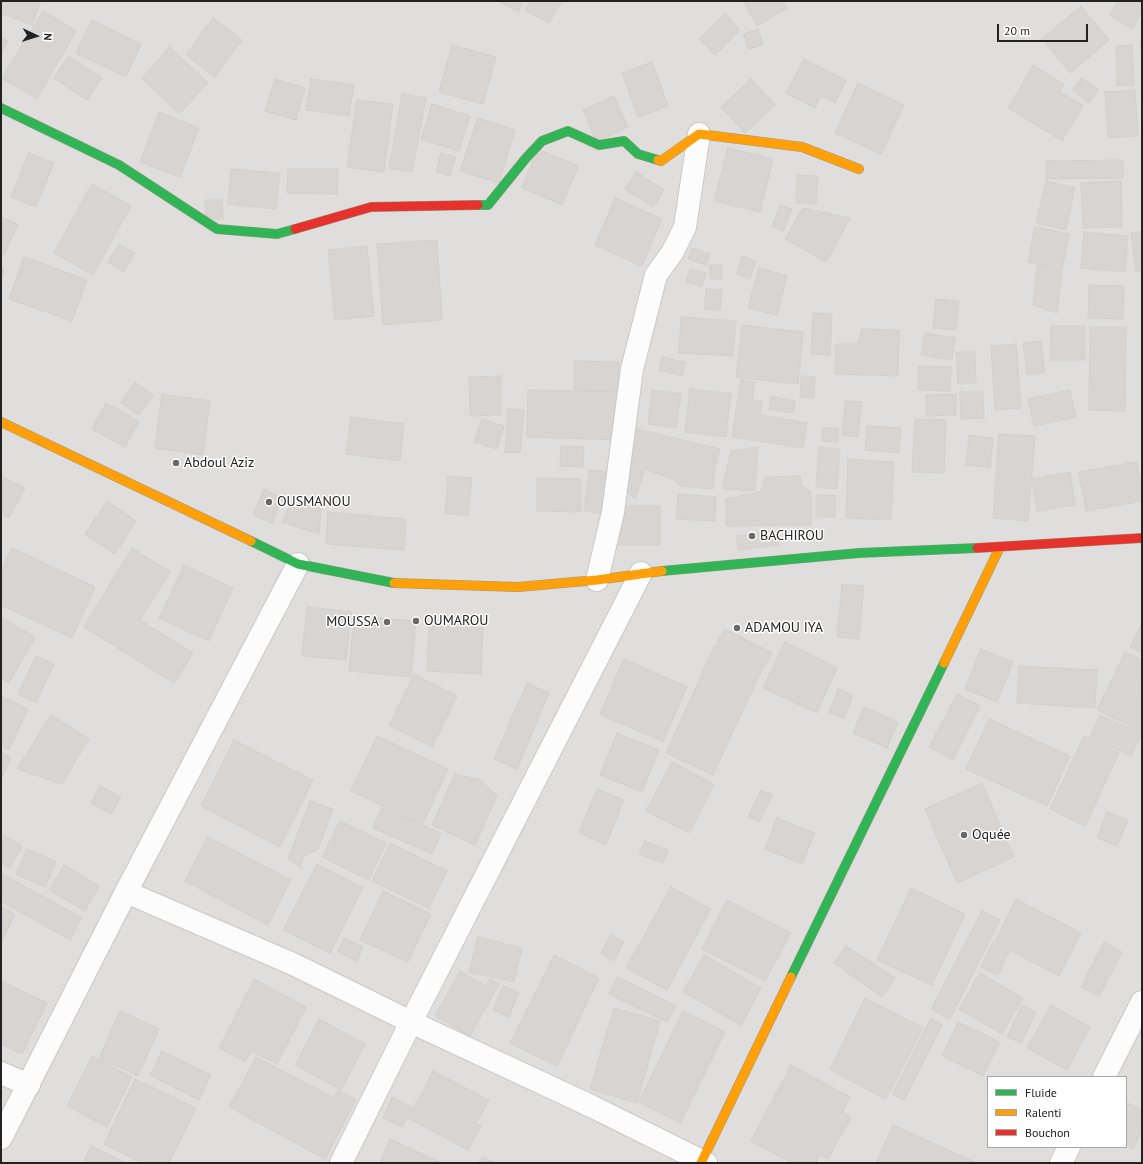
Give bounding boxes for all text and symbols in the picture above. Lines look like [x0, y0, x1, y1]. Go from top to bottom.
north arrow [16, 16, 56, 56]
scale bar [999, 16, 1090, 42]
text: 20 m [1004, 23, 1030, 38]
text: N [41, 33, 55, 41]
place label: Abdoul Aziz [184, 455, 254, 471]
marker: Abdoul Aziz [171, 458, 181, 468]
place label: OUSMANOU [277, 494, 351, 510]
marker: OUSMANOU [264, 497, 274, 507]
place label: BACHIROU [760, 528, 824, 544]
marker: BACHIROU [747, 531, 757, 541]
place label: OUMAROU [424, 613, 488, 629]
place label: MOUSSA [326, 614, 379, 630]
marker: OUMAROU [411, 616, 421, 626]
marker: MOUSSA [382, 617, 392, 627]
place label: ADAMOU IYA [745, 620, 823, 636]
marker: ADAMOU IYA [732, 623, 742, 633]
place label: Oquée [972, 827, 1011, 843]
marker: Oquée [959, 830, 969, 840]
legend [987, 1076, 1127, 1148]
text: Fluide [1025, 1085, 1057, 1100]
text: Ralenti [1025, 1105, 1061, 1120]
text: Bouchon [1025, 1125, 1070, 1140]

